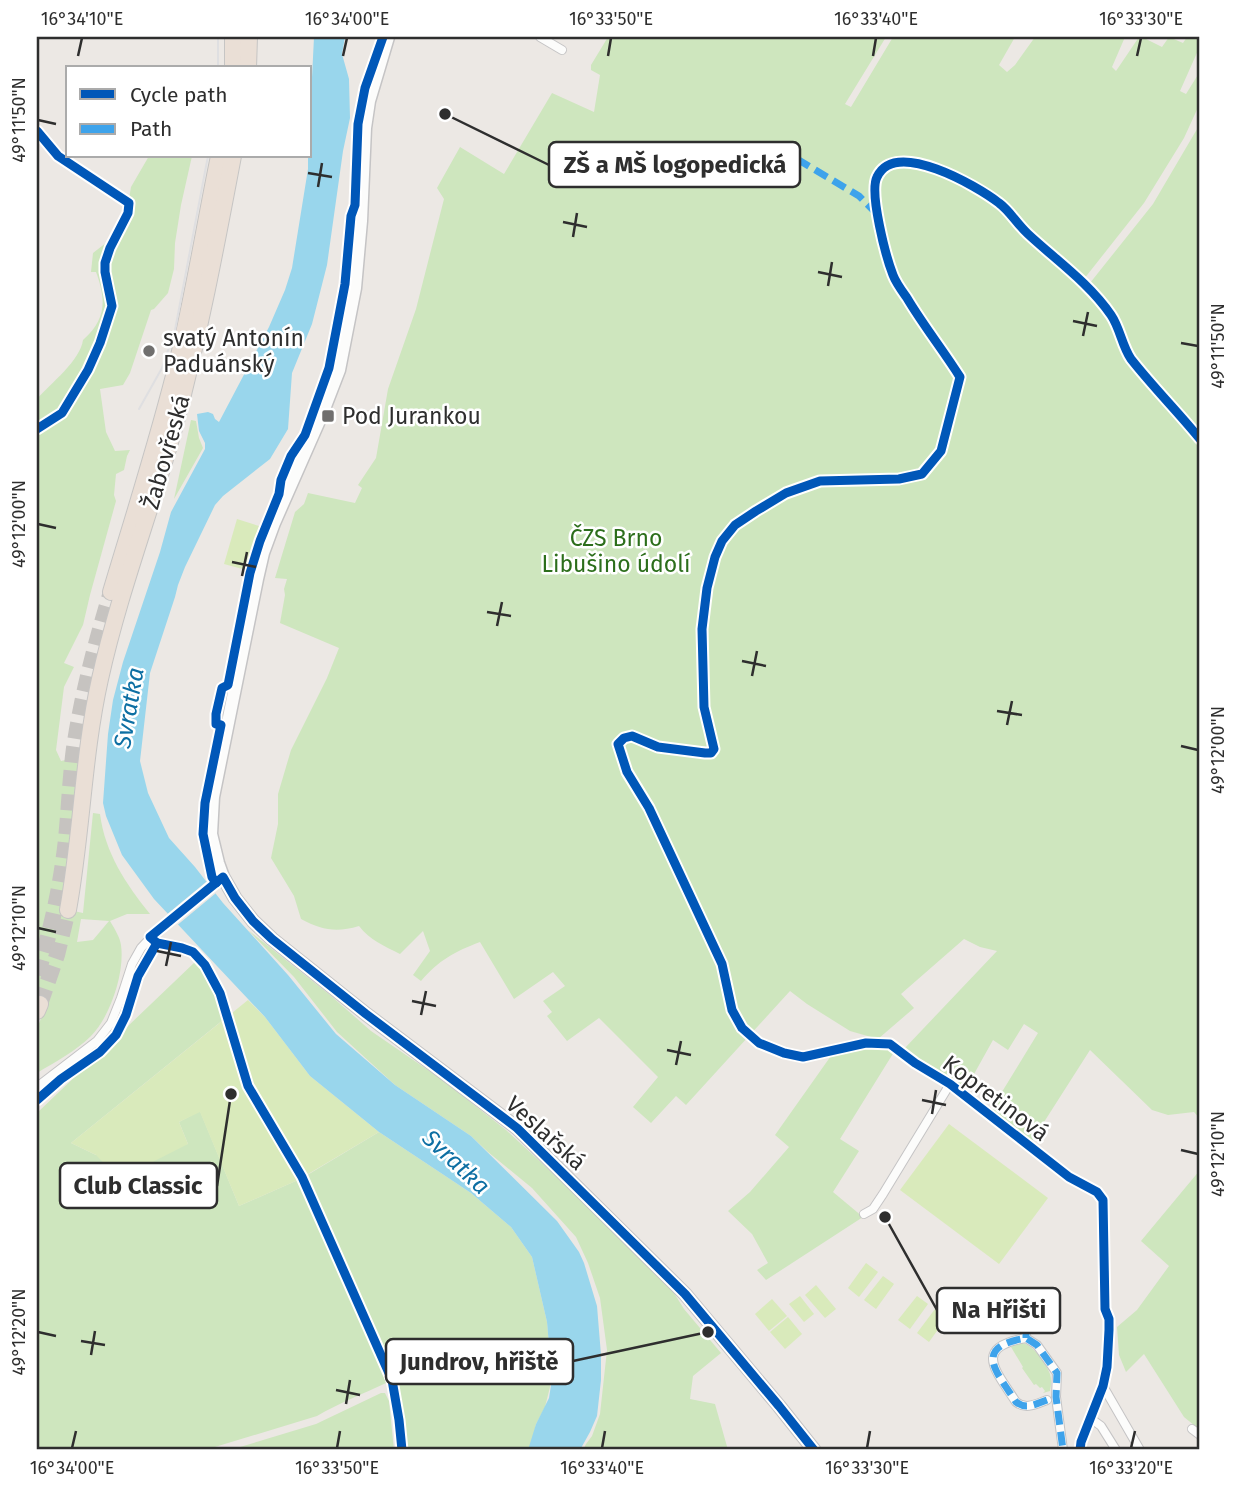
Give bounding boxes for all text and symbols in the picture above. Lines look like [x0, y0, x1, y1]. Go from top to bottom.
text: 16°34'10"E [41, 8, 123, 30]
text: 16°34'00"E [305, 8, 389, 30]
text: 16°33'50"E [569, 8, 653, 30]
text: 16°33'40"E [834, 8, 918, 30]
text: 16°33'30"E [1099, 8, 1183, 30]
legend [66, 66, 312, 158]
text: 49°11'50"N [8, 77, 30, 163]
text: Cycle path [130, 82, 228, 108]
text: Path [130, 116, 172, 142]
callout: ZŠ a MŠ logopedická [549, 142, 800, 187]
text: ZŠ a MŠ logopedická [564, 150, 786, 179]
text: 49°11'50"N [1207, 303, 1229, 389]
place label: svatý Antonín Paduánský [163, 324, 304, 378]
marker: svatý Antonín Paduánský [141, 343, 157, 359]
street label: Žabovřeská [136, 391, 196, 513]
place label: Pod Jurankou [342, 402, 481, 430]
marker: Pod Jurankou [320, 408, 336, 424]
text: 49°12'00"N [8, 480, 30, 568]
park label: ČZS Brno Libušino údolí [541, 523, 691, 578]
water label: Svratka [108, 665, 150, 752]
text: 49°12'00"N [1207, 706, 1229, 794]
text: 49°12'10"N [8, 885, 30, 971]
street label: Kopretinová [937, 1049, 1055, 1147]
street label: Veslařská [500, 1090, 592, 1176]
text: 49°12'10"N [1207, 1111, 1229, 1197]
water label: Svratka [416, 1123, 495, 1200]
callout: Club Classic [60, 1163, 217, 1208]
text: Club Classic [73, 1172, 203, 1200]
callout: Na Hřišti [937, 1288, 1060, 1333]
text: 49°12'20"N [8, 1289, 30, 1375]
text: Na Hřišti [952, 1296, 1046, 1324]
callout: Jundrov, hřiště [386, 1339, 573, 1384]
text: Jundrov, hřiště [398, 1348, 559, 1376]
text: 16°34'00"E [30, 1457, 114, 1479]
text: 16°33'50"E [295, 1457, 379, 1479]
text: 16°33'40"E [560, 1457, 644, 1479]
text: 16°33'30"E [825, 1457, 909, 1479]
text: 16°33'20"E [1089, 1457, 1173, 1479]

